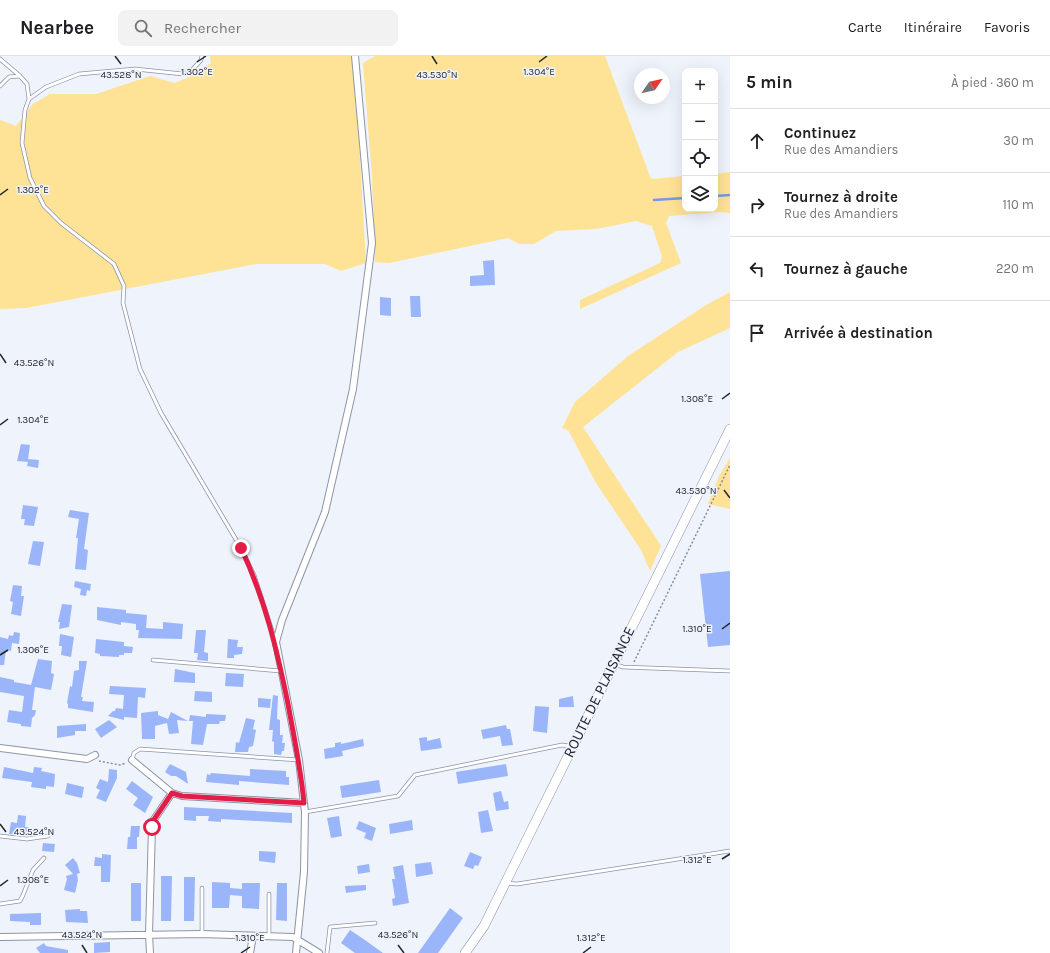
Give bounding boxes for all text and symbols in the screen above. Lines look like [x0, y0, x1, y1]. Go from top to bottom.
search box [118, 10, 398, 46]
text: Nearbee [20, 17, 94, 39]
icon: search [132, 17, 154, 39]
text: Rechercher [164, 19, 241, 37]
text: Carte [848, 19, 882, 36]
text: Itinéraire [904, 19, 962, 36]
text: Favoris [984, 19, 1030, 36]
text: 1.302°E [181, 66, 213, 78]
text: 1.304°E [523, 66, 555, 78]
north arrow [634, 68, 670, 104]
map controls [682, 68, 718, 212]
button: + [682, 68, 718, 104]
text: 43.528°N [100, 69, 142, 81]
text: 43.530°N [416, 69, 458, 81]
text: 5 min [746, 72, 793, 92]
text: À pied · 360 m [951, 75, 1034, 90]
button: − [682, 104, 718, 140]
text: Continuez [784, 124, 856, 142]
icon: ahead [746, 130, 768, 152]
text: 30 m [1003, 133, 1034, 148]
button: locate [682, 140, 718, 176]
text: Rue des Amandiers [784, 142, 898, 157]
button: layers [682, 176, 718, 212]
text: 1.302°E [17, 184, 49, 196]
text: Tournez à droite [784, 188, 898, 206]
icon: right [746, 194, 768, 216]
text: 110 m [1002, 197, 1034, 212]
text: Rue des Amandiers [784, 206, 898, 221]
icon: left [746, 258, 768, 280]
text: Tournez à gauche [784, 260, 908, 278]
text: 220 m [996, 261, 1034, 276]
icon: arrive [746, 322, 768, 344]
text: Arrivée à destination [784, 324, 933, 342]
text: 43.526°N [14, 357, 54, 369]
text: 1.308°E [681, 393, 713, 405]
text: 1.304°E [17, 414, 49, 426]
text: 43.530°N [675, 485, 717, 497]
route end [232, 539, 250, 557]
street label: ROUTE DE PLAISANCE [559, 623, 639, 761]
text: 1.310°E [682, 623, 712, 635]
text: 1.306°E [17, 644, 49, 656]
route start [143, 818, 161, 836]
text: 43.524°N [14, 826, 54, 838]
text: 1.312°E [682, 854, 712, 866]
text: 1.308°E [17, 874, 49, 886]
text: 43.524°N [62, 929, 102, 941]
text: 43.526°N [378, 929, 418, 941]
text: 1.310°E [235, 932, 265, 944]
text: 1.312°E [576, 932, 606, 944]

